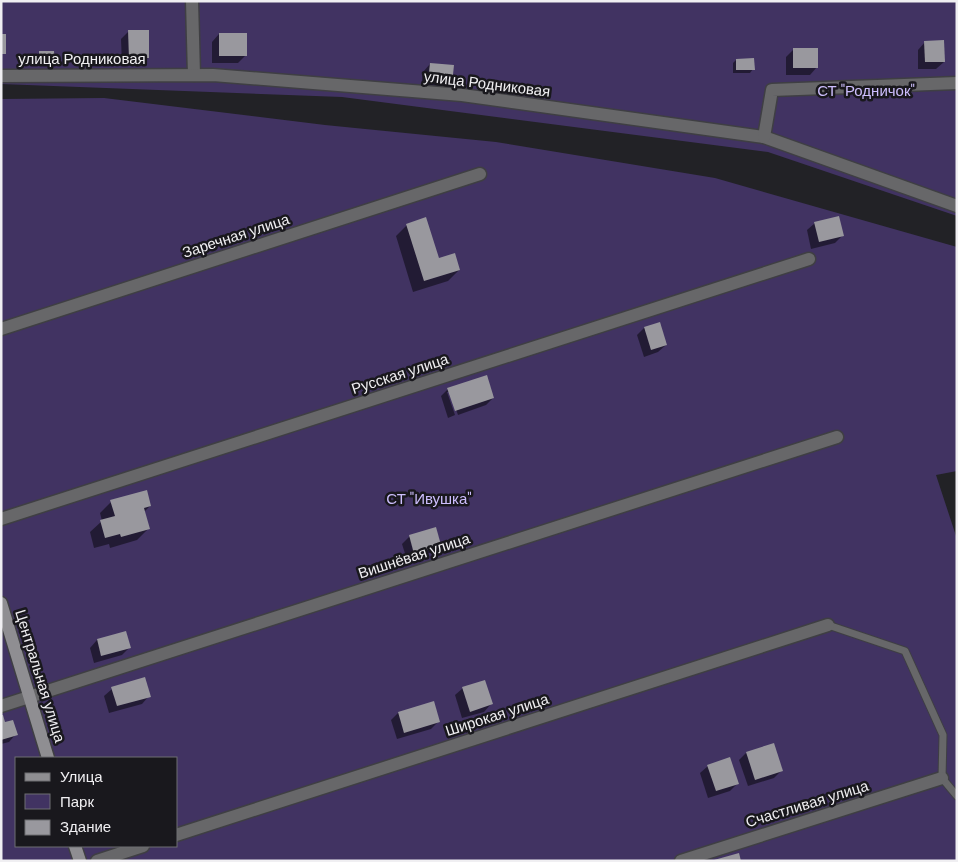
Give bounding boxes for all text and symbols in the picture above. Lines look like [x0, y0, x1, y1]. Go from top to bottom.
street label: улица Родниковая [18, 49, 146, 69]
street label: улица Родниковая [423, 66, 551, 102]
park label: СТ "Родничок" [817, 81, 915, 101]
street label: Заречная улица [180, 209, 293, 263]
street label: Русская улица [349, 349, 452, 399]
park label: СТ "Ивушка" [386, 489, 472, 509]
street label: Вишнёвая улица [355, 528, 473, 584]
street label: Центральная улица [10, 607, 70, 745]
street label: Широкая улица [443, 689, 552, 741]
legend [15, 757, 178, 847]
text: Улица [60, 767, 103, 787]
street label: Счастливая улица [743, 776, 872, 832]
text: Парк [60, 792, 94, 812]
text: Здание [60, 817, 111, 837]

